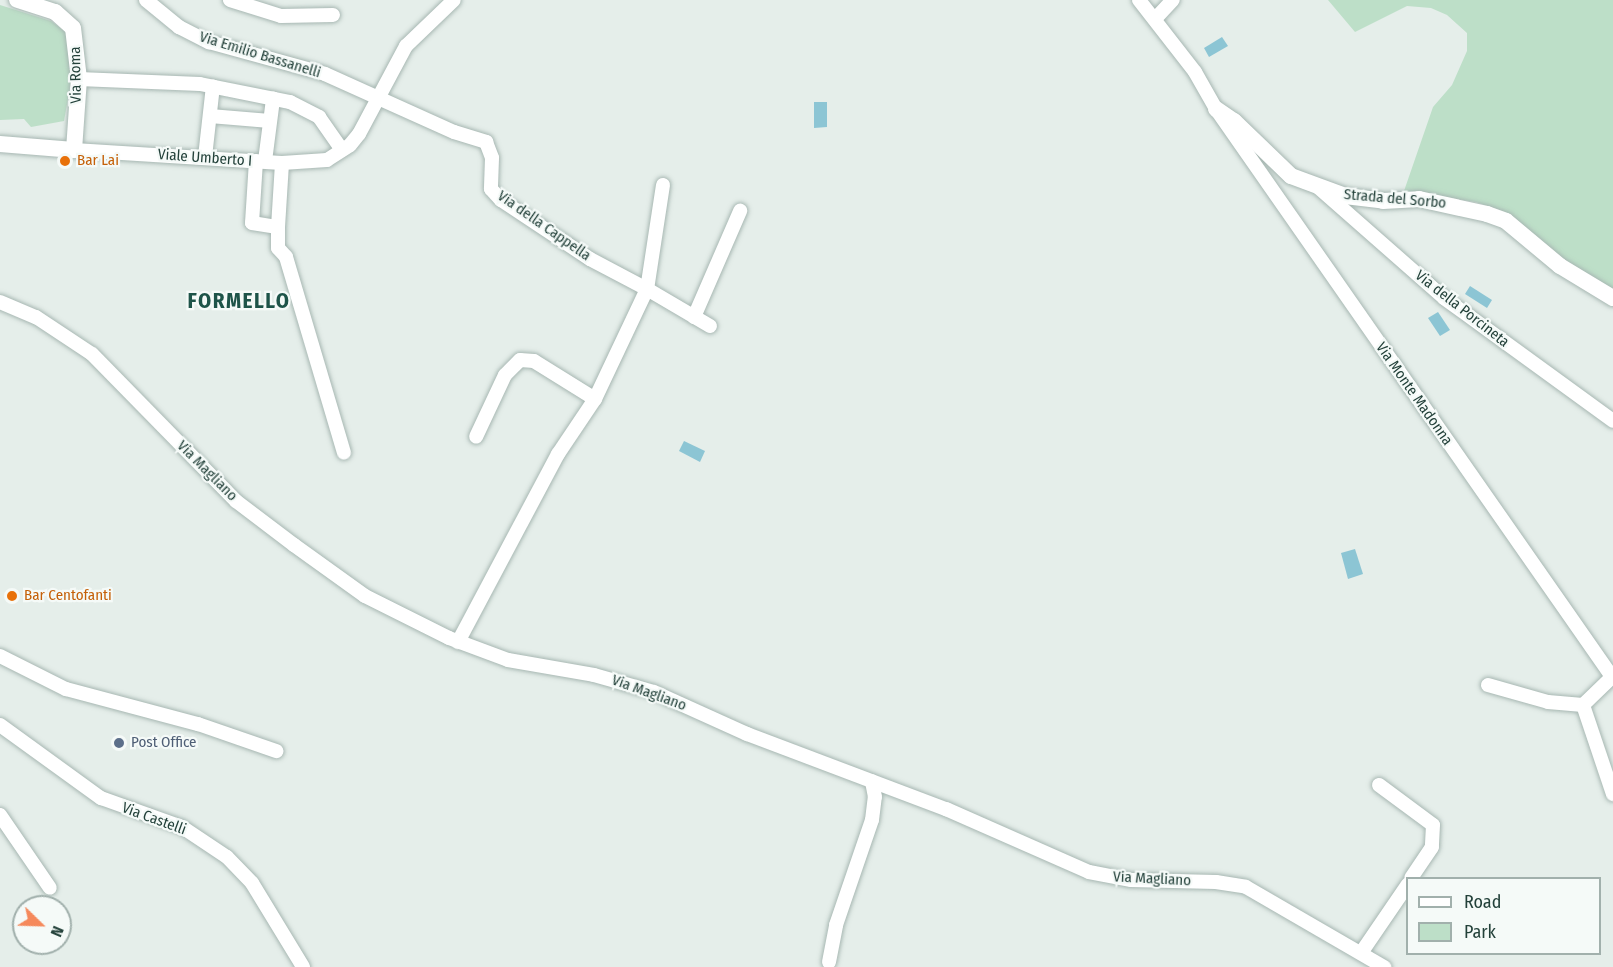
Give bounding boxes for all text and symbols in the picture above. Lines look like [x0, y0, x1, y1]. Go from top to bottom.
street label: Via Emilio Bassanelli [197, 28, 323, 82]
street label: Via Roma [67, 46, 85, 104]
street label: Viale Umberto I [157, 146, 253, 170]
place label: Bar Lai [77, 152, 119, 170]
marker: Bar Lai [58, 154, 72, 168]
street label: Strada del Sorbo [1343, 186, 1447, 212]
street label: Via della Cappella [494, 187, 594, 265]
street label: Via della Porcineta [1411, 267, 1513, 351]
district label: FORMELLO [188, 288, 290, 314]
street label: Via Monte Madonna [1372, 339, 1456, 449]
street label: Via Magliano [173, 437, 241, 505]
place label: Bar Centofanti [24, 587, 112, 605]
marker: Bar Centofanti [5, 589, 19, 603]
street label: Via Magliano [609, 671, 689, 715]
place label: Post Office [131, 734, 197, 752]
marker: Post Office [112, 736, 126, 750]
street label: Via Castelli [119, 799, 189, 839]
street label: Via Magliano [1113, 868, 1191, 890]
legend [1406, 877, 1601, 955]
text: Road [1464, 891, 1501, 913]
north arrow [12, 895, 72, 955]
text: Park [1464, 921, 1496, 943]
text: N [47, 923, 68, 940]

